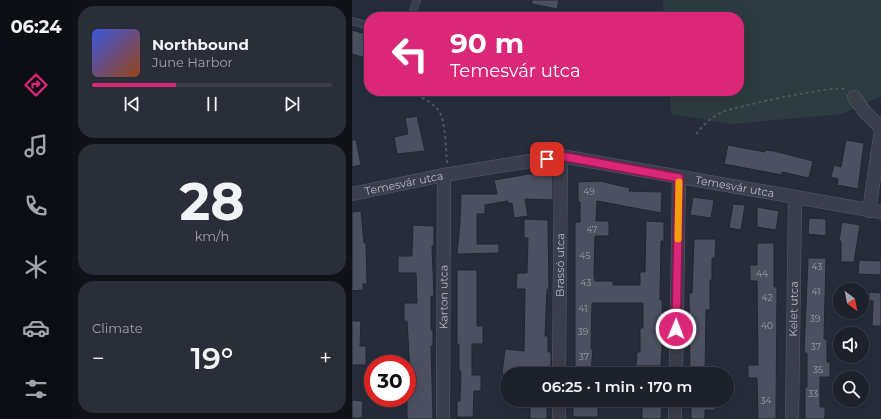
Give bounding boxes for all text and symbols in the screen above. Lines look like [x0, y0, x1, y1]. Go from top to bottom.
text: 06:24 [10, 16, 62, 38]
text: 90 m [450, 26, 524, 60]
icon: left [384, 28, 436, 80]
text: Northbound [152, 35, 249, 54]
text: June Harbor [152, 54, 233, 70]
text: Temesvár utca [450, 60, 581, 82]
icon: directions [22, 71, 50, 99]
icon: previous [121, 93, 143, 115]
icon: pause [201, 93, 223, 115]
icon: next [281, 93, 303, 115]
icon: music [22, 132, 50, 160]
pin [530, 142, 564, 176]
icon: arrive [536, 148, 558, 170]
street label: Temesvár utca [363, 168, 444, 198]
text: 28 [179, 170, 245, 233]
street label: Temesvár utca [694, 173, 775, 200]
house number: 49 [583, 186, 595, 197]
icon: phone [22, 192, 50, 220]
house number: 47 [587, 224, 597, 235]
text: km/h [195, 228, 229, 244]
street label: Brassó utca [553, 233, 567, 297]
house number: 45 [579, 250, 591, 261]
icon: climate [22, 253, 50, 281]
house number: 43 [812, 261, 822, 272]
street label: Karton utca [436, 265, 451, 329]
house number: 44 [756, 268, 768, 279]
house number: 43 [581, 277, 591, 288]
street label: Kelet utca [786, 281, 801, 337]
north arrow [833, 283, 869, 319]
map controls [833, 283, 869, 407]
house number: 41 [812, 286, 820, 297]
house number: 42 [761, 292, 773, 303]
house number: 41 [579, 303, 587, 314]
position arrow [655, 308, 697, 350]
house number: 39 [810, 313, 821, 324]
icon: car [22, 314, 50, 342]
text: Climate [92, 320, 143, 336]
house number: 40 [761, 320, 773, 331]
house number: 39 [578, 326, 589, 337]
button: sound [833, 327, 869, 363]
text: 19° [191, 340, 233, 377]
house number: 37 [811, 341, 821, 352]
text: − [92, 345, 105, 372]
text: + [319, 345, 332, 372]
house number: 37 [579, 351, 589, 362]
speed limit sign: 30 [364, 355, 416, 407]
house number: 35 [813, 364, 823, 375]
button: search [833, 371, 869, 407]
icon: filters [22, 375, 50, 403]
text: 06:25 · 1 min · 170 m [542, 377, 692, 396]
house number: 33 [808, 388, 818, 399]
house number: 34 [760, 395, 772, 406]

